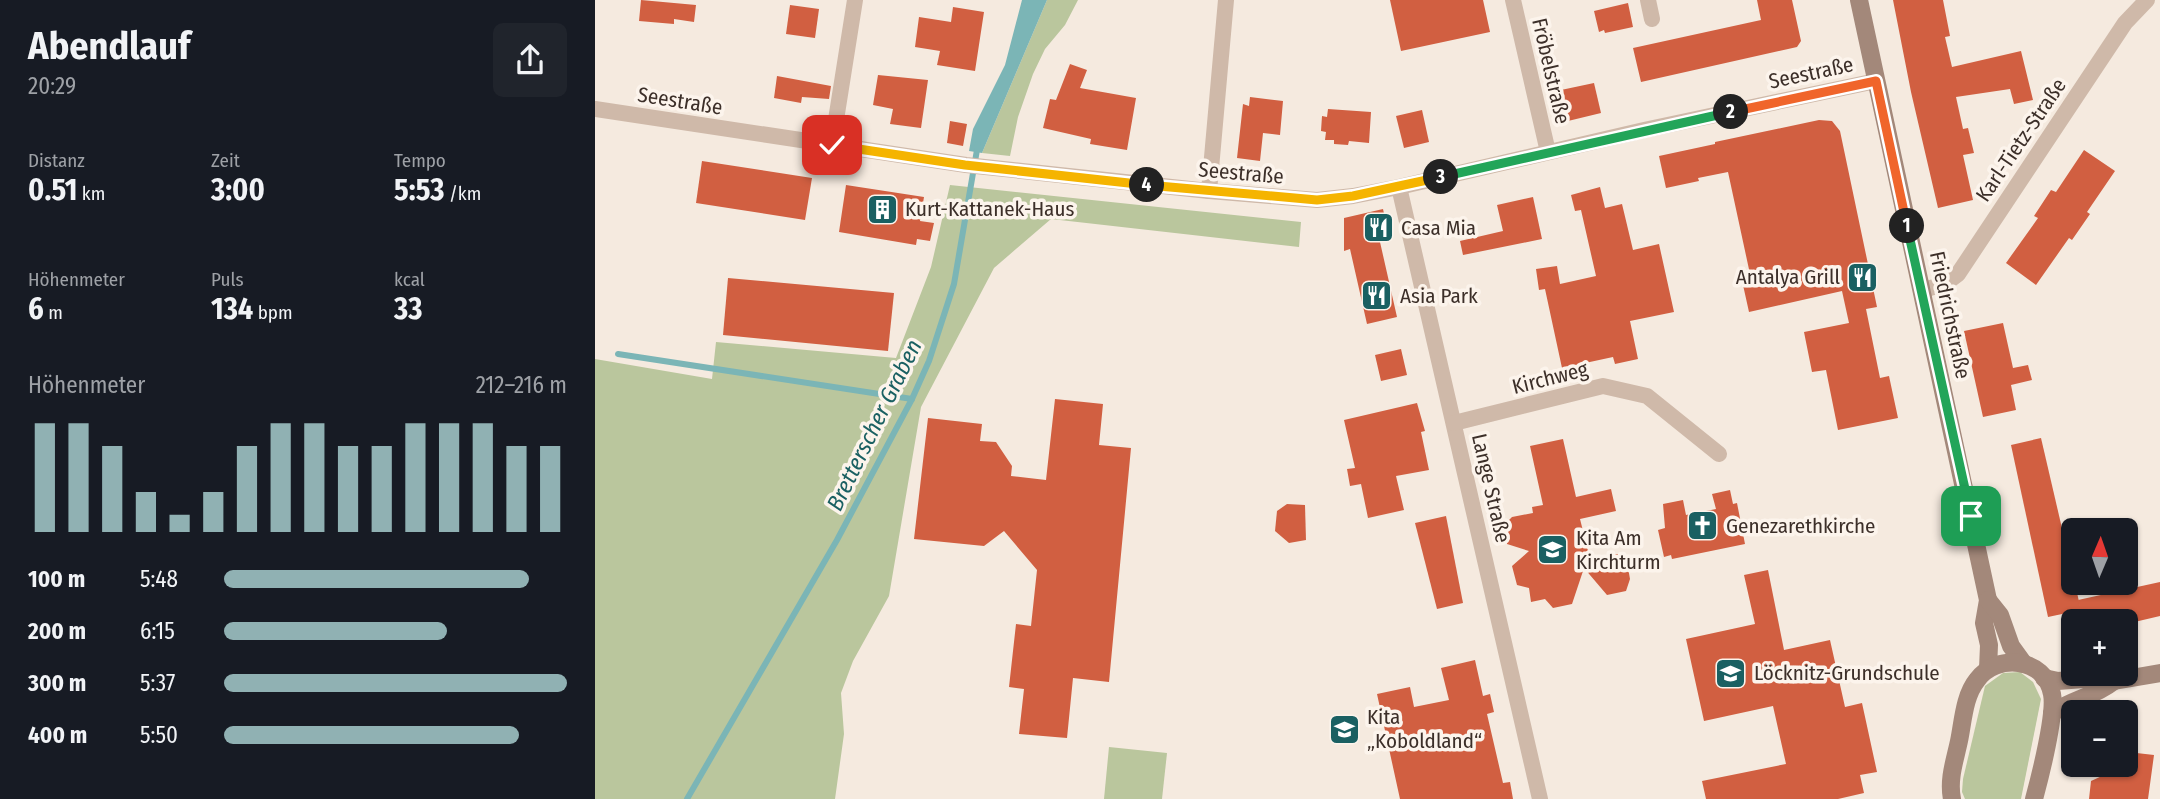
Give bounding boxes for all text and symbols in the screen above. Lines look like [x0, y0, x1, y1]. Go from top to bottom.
street label: Fröbelstraße [1526, 16, 1576, 126]
text: Abendlauf [28, 23, 190, 69]
button: share [493, 23, 567, 97]
street label: Seestraße [1766, 51, 1856, 95]
text: 20:29 [28, 72, 76, 100]
street label: Karl-Tietz-Straße [1970, 73, 2072, 207]
street label: Seestraße [636, 81, 724, 121]
pin: 2 [1713, 94, 1749, 130]
text: 2 [1726, 100, 1735, 123]
pin [802, 115, 862, 175]
icon: check [813, 126, 851, 164]
text: Distanz [28, 149, 85, 172]
text: Zeit [211, 149, 240, 172]
text: Tempo [394, 149, 446, 172]
street label: Seestraße [1197, 156, 1285, 190]
pin: 3 [1423, 160, 1459, 194]
text: 3 [1436, 165, 1445, 188]
pin: 4 [1129, 168, 1165, 202]
text: 0.51 [28, 172, 77, 208]
text: 3:00 [211, 172, 265, 208]
text: 5:53 [394, 172, 445, 208]
text: 4 [1142, 173, 1151, 196]
text: km [77, 182, 105, 205]
text: /km [445, 182, 481, 205]
building icon: Kurt-Kattanek-Haus [865, 192, 899, 226]
place label: Kurt-Kattanek-Haus [905, 196, 1074, 222]
pin: 1 [1889, 208, 1925, 244]
restaurant icon: Casa Mia [1361, 211, 1395, 245]
text: 1 [1902, 214, 1911, 237]
place label: Casa Mia [1401, 215, 1476, 241]
street label: Friedrichstraße [1924, 249, 1976, 381]
restaurant icon: Antalya Grill [1846, 260, 1880, 294]
place label: Antalya Grill [1736, 264, 1840, 290]
text: Höhenmeter [28, 268, 125, 291]
text: Puls [211, 268, 244, 291]
text: kcal [394, 268, 425, 291]
restaurant icon: Asia Park [1360, 279, 1394, 313]
place label: Asia Park [1400, 283, 1478, 309]
text: 6 [28, 291, 44, 327]
text: 134 [211, 291, 253, 327]
text: 33 [394, 291, 422, 327]
text: m [44, 301, 63, 324]
text: bpm [253, 301, 293, 324]
water label: Bretterscher Graben [820, 335, 928, 515]
street label: Kirchweg [1509, 356, 1591, 400]
text: Höhenmeter [28, 371, 145, 399]
text: 212–216 m [476, 371, 567, 399]
street label: Lange Straße [1466, 431, 1516, 545]
pin [1941, 486, 2001, 546]
icon: arrive [1952, 497, 1990, 535]
church icon: Genezarethkirche [1686, 509, 1720, 543]
place label: Genezarethkirche [1726, 513, 1875, 539]
north arrow [2061, 518, 2139, 595]
map controls [2061, 518, 2138, 777]
place label: Kita Am Kirchturm [1576, 525, 1661, 575]
school or university icon: Kita Am Kirchturm [1536, 533, 1570, 567]
text: 100 m [28, 565, 85, 593]
text: 5:48 [140, 565, 178, 593]
button: + [2061, 609, 2138, 686]
text: 200 m [28, 617, 86, 645]
text: 6:15 [140, 617, 175, 645]
school or university icon: Löcknitz-Grundschule [1714, 656, 1748, 690]
place label: Löcknitz-Grundschule [1754, 660, 1940, 686]
text: 300 m [28, 669, 86, 697]
text: 5:37 [140, 669, 175, 697]
button: − [2061, 700, 2138, 777]
place label: Kita „Koboldland“ [1367, 704, 1482, 754]
school or university icon: Kita „Koboldland“ [1327, 712, 1361, 746]
text: 400 m [28, 721, 87, 749]
text: 5:50 [140, 721, 178, 749]

